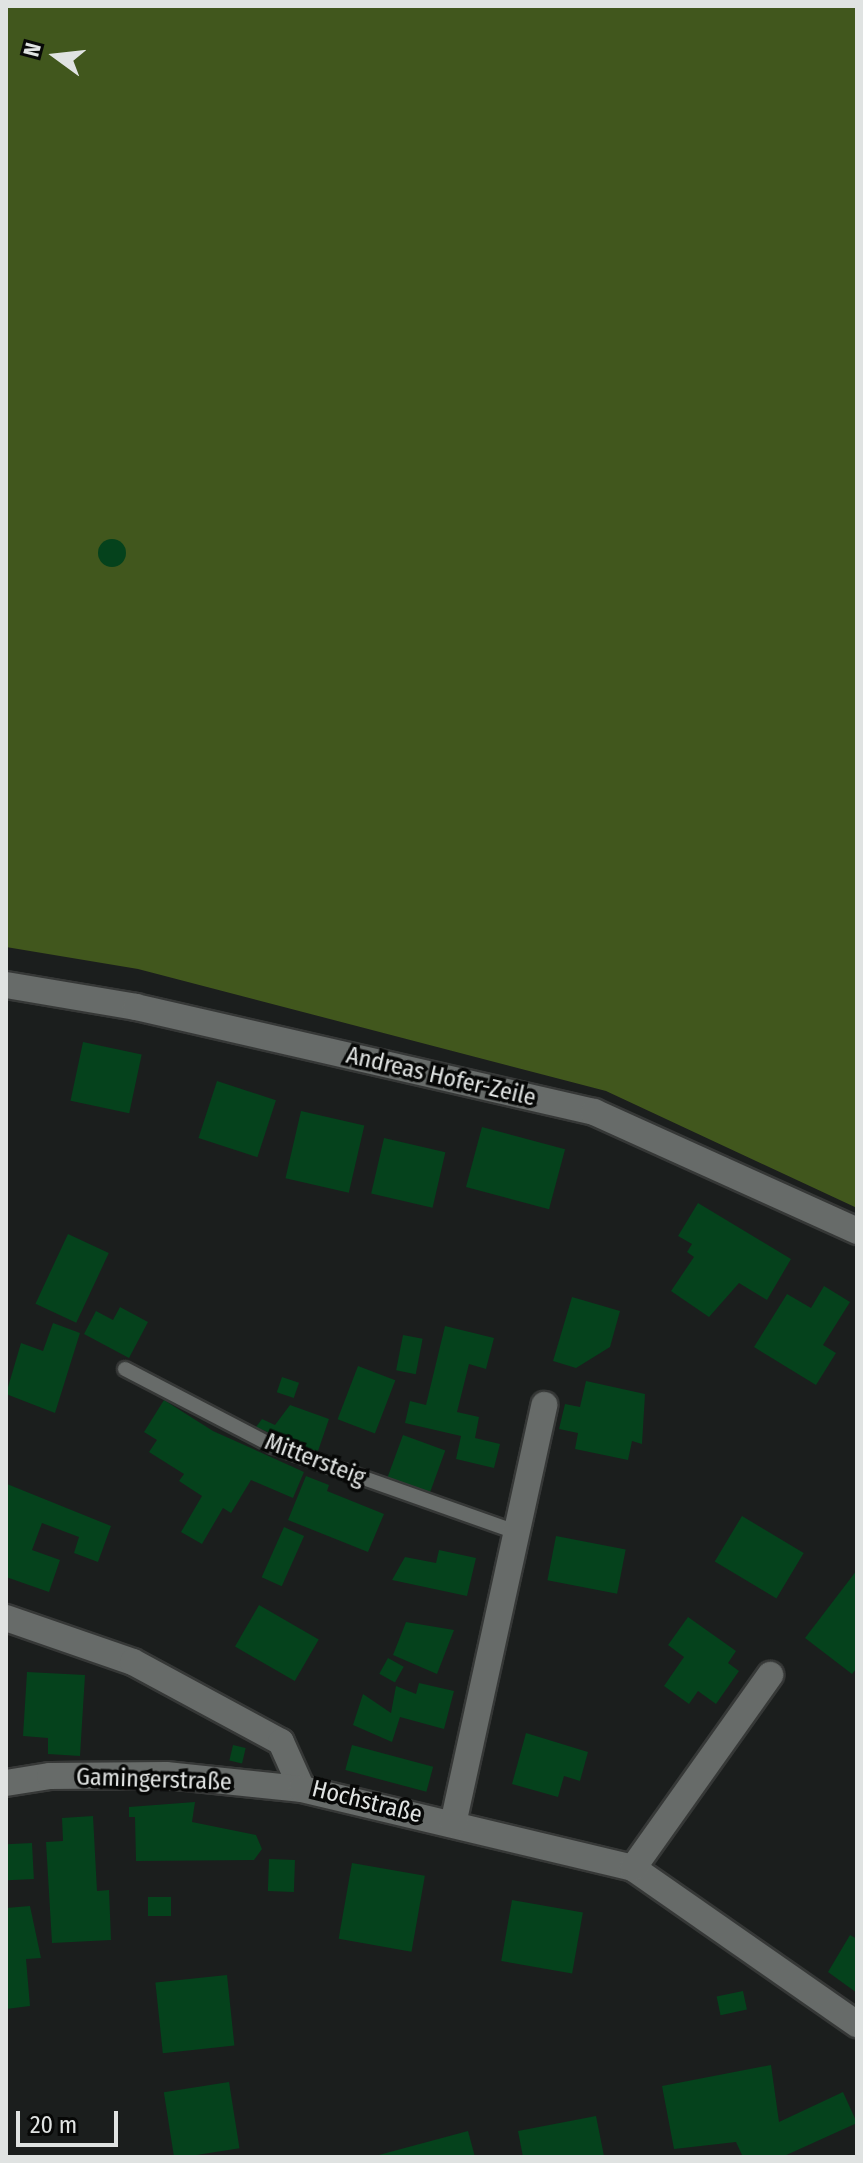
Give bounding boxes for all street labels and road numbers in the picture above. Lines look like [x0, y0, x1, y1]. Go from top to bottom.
street label: Andreas Hofer-Zeile [343, 1041, 539, 1113]
street label: Mittersteig [261, 1428, 369, 1492]
street label: Gamingerstraße [76, 1763, 232, 1797]
street label: Hochstraße [309, 1774, 425, 1830]

